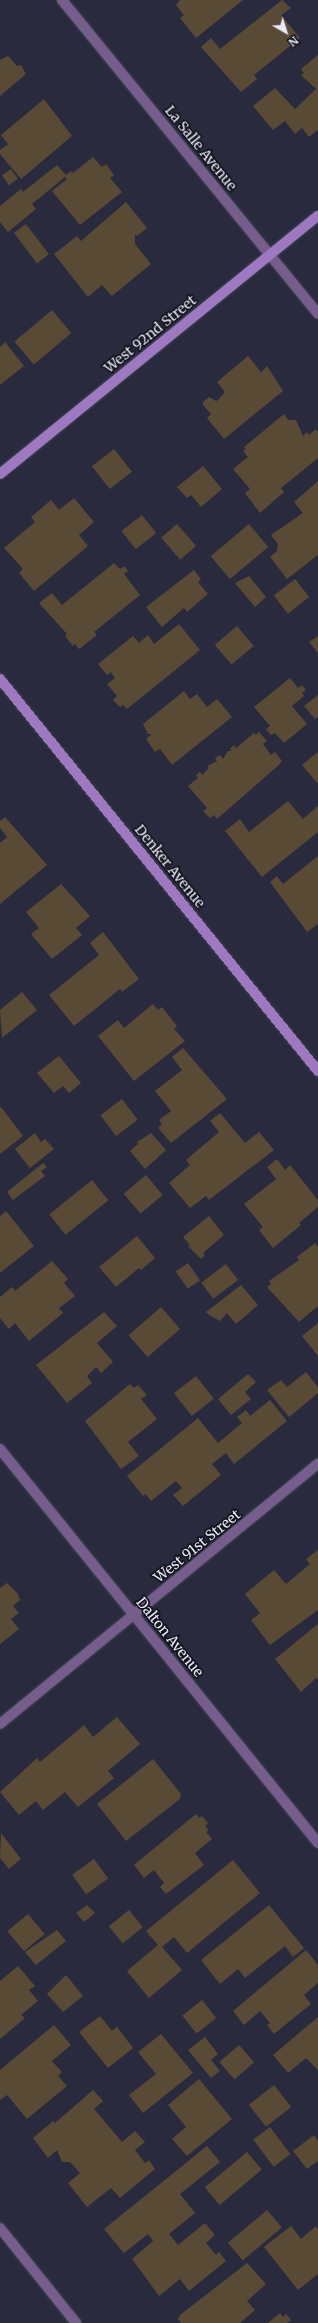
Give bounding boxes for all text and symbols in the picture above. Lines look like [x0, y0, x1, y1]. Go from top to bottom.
north arrow [266, 12, 306, 52]
text: N [286, 33, 301, 49]
street label: La Salle Avenue [162, 102, 240, 194]
street label: West 92nd Street [100, 292, 200, 376]
street label: Denker Avenue [131, 821, 209, 911]
street label: West 91st Street [150, 1506, 244, 1586]
street label: Dalton Avenue [133, 1594, 207, 1680]

